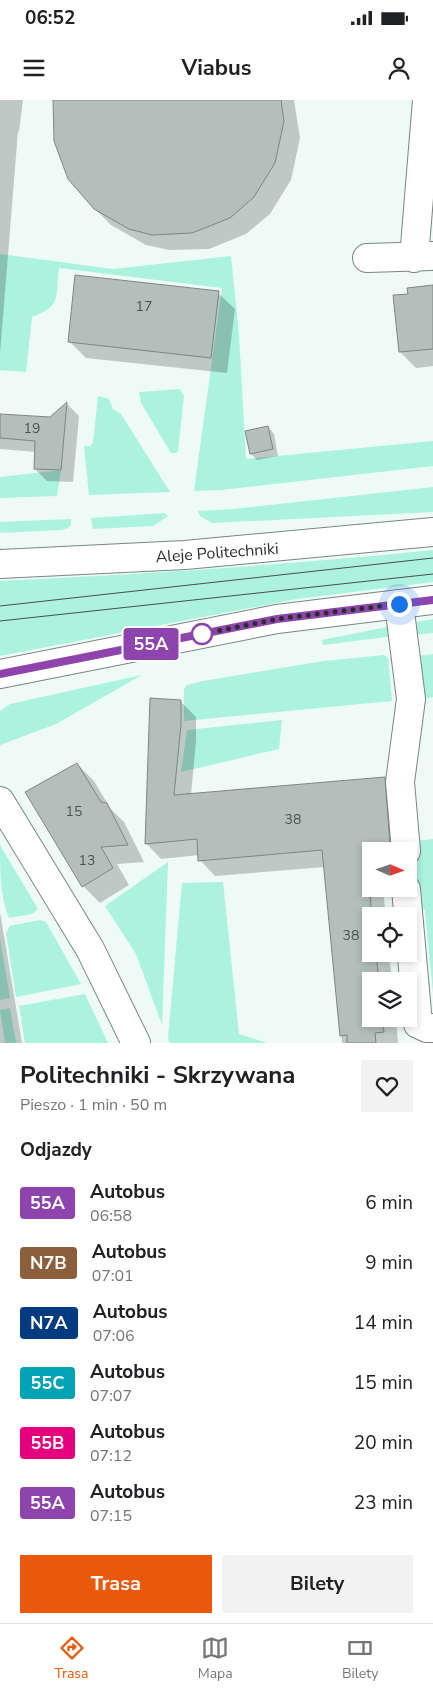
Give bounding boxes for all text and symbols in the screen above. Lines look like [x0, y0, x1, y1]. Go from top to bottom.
text: 06:52 [25, 5, 75, 31]
text: Viabus [181, 53, 252, 83]
icon: menu [20, 54, 48, 82]
icon: person [385, 54, 413, 82]
house number: 17 [136, 297, 152, 316]
house number: 19 [24, 419, 40, 438]
street label: Aleje Politechniki [155, 538, 279, 568]
your location [387, 592, 412, 617]
unlabelled marker [191, 623, 213, 645]
line badge: 55A [122, 628, 180, 660]
text: 55A [134, 632, 169, 656]
house number: 15 [66, 802, 82, 821]
house number: 38 [285, 810, 301, 829]
north arrow [362, 842, 418, 898]
map controls [362, 842, 417, 1027]
house number: 13 [79, 851, 95, 870]
button: locate [362, 907, 417, 962]
house number: 38 [343, 926, 359, 945]
button: layers [362, 972, 417, 1027]
text: Politechniki - Skrzywana [20, 1059, 295, 1091]
button: heart [361, 1060, 413, 1112]
text: Pieszo · 1 min · 50 m [20, 1094, 167, 1116]
text: Odjazdy [20, 1137, 92, 1163]
text: Autobus [90, 1179, 165, 1205]
text: 6 min [365, 1190, 413, 1216]
text: 55A [30, 1191, 65, 1215]
text: 06:58 [90, 1205, 132, 1227]
text: Autobus [92, 1239, 167, 1265]
text: 9 min [365, 1250, 413, 1276]
text: N7B [30, 1251, 67, 1275]
text: 07:01 [92, 1265, 134, 1287]
text: Autobus [93, 1299, 168, 1325]
text: 14 min [354, 1310, 413, 1336]
text: N7A [30, 1311, 68, 1335]
text: 07:06 [93, 1325, 135, 1347]
text: Autobus [90, 1359, 165, 1385]
text: 15 min [354, 1370, 413, 1396]
text: 55C [31, 1371, 64, 1395]
text: 07:07 [90, 1385, 132, 1407]
text: Autobus [90, 1419, 165, 1445]
text: 20 min [354, 1430, 413, 1456]
text: 55B [31, 1431, 64, 1455]
text: 07:12 [90, 1445, 132, 1467]
text: Autobus [90, 1479, 165, 1505]
text: 23 min [354, 1490, 413, 1516]
text: 55A [30, 1491, 65, 1515]
text: 07:15 [90, 1505, 132, 1527]
button: Trasa [20, 1555, 212, 1613]
button: Bilety [222, 1555, 413, 1613]
tab: Trasa [55, 1634, 88, 1683]
tab: Mapa [198, 1634, 233, 1683]
tab: Bilety [342, 1634, 378, 1683]

